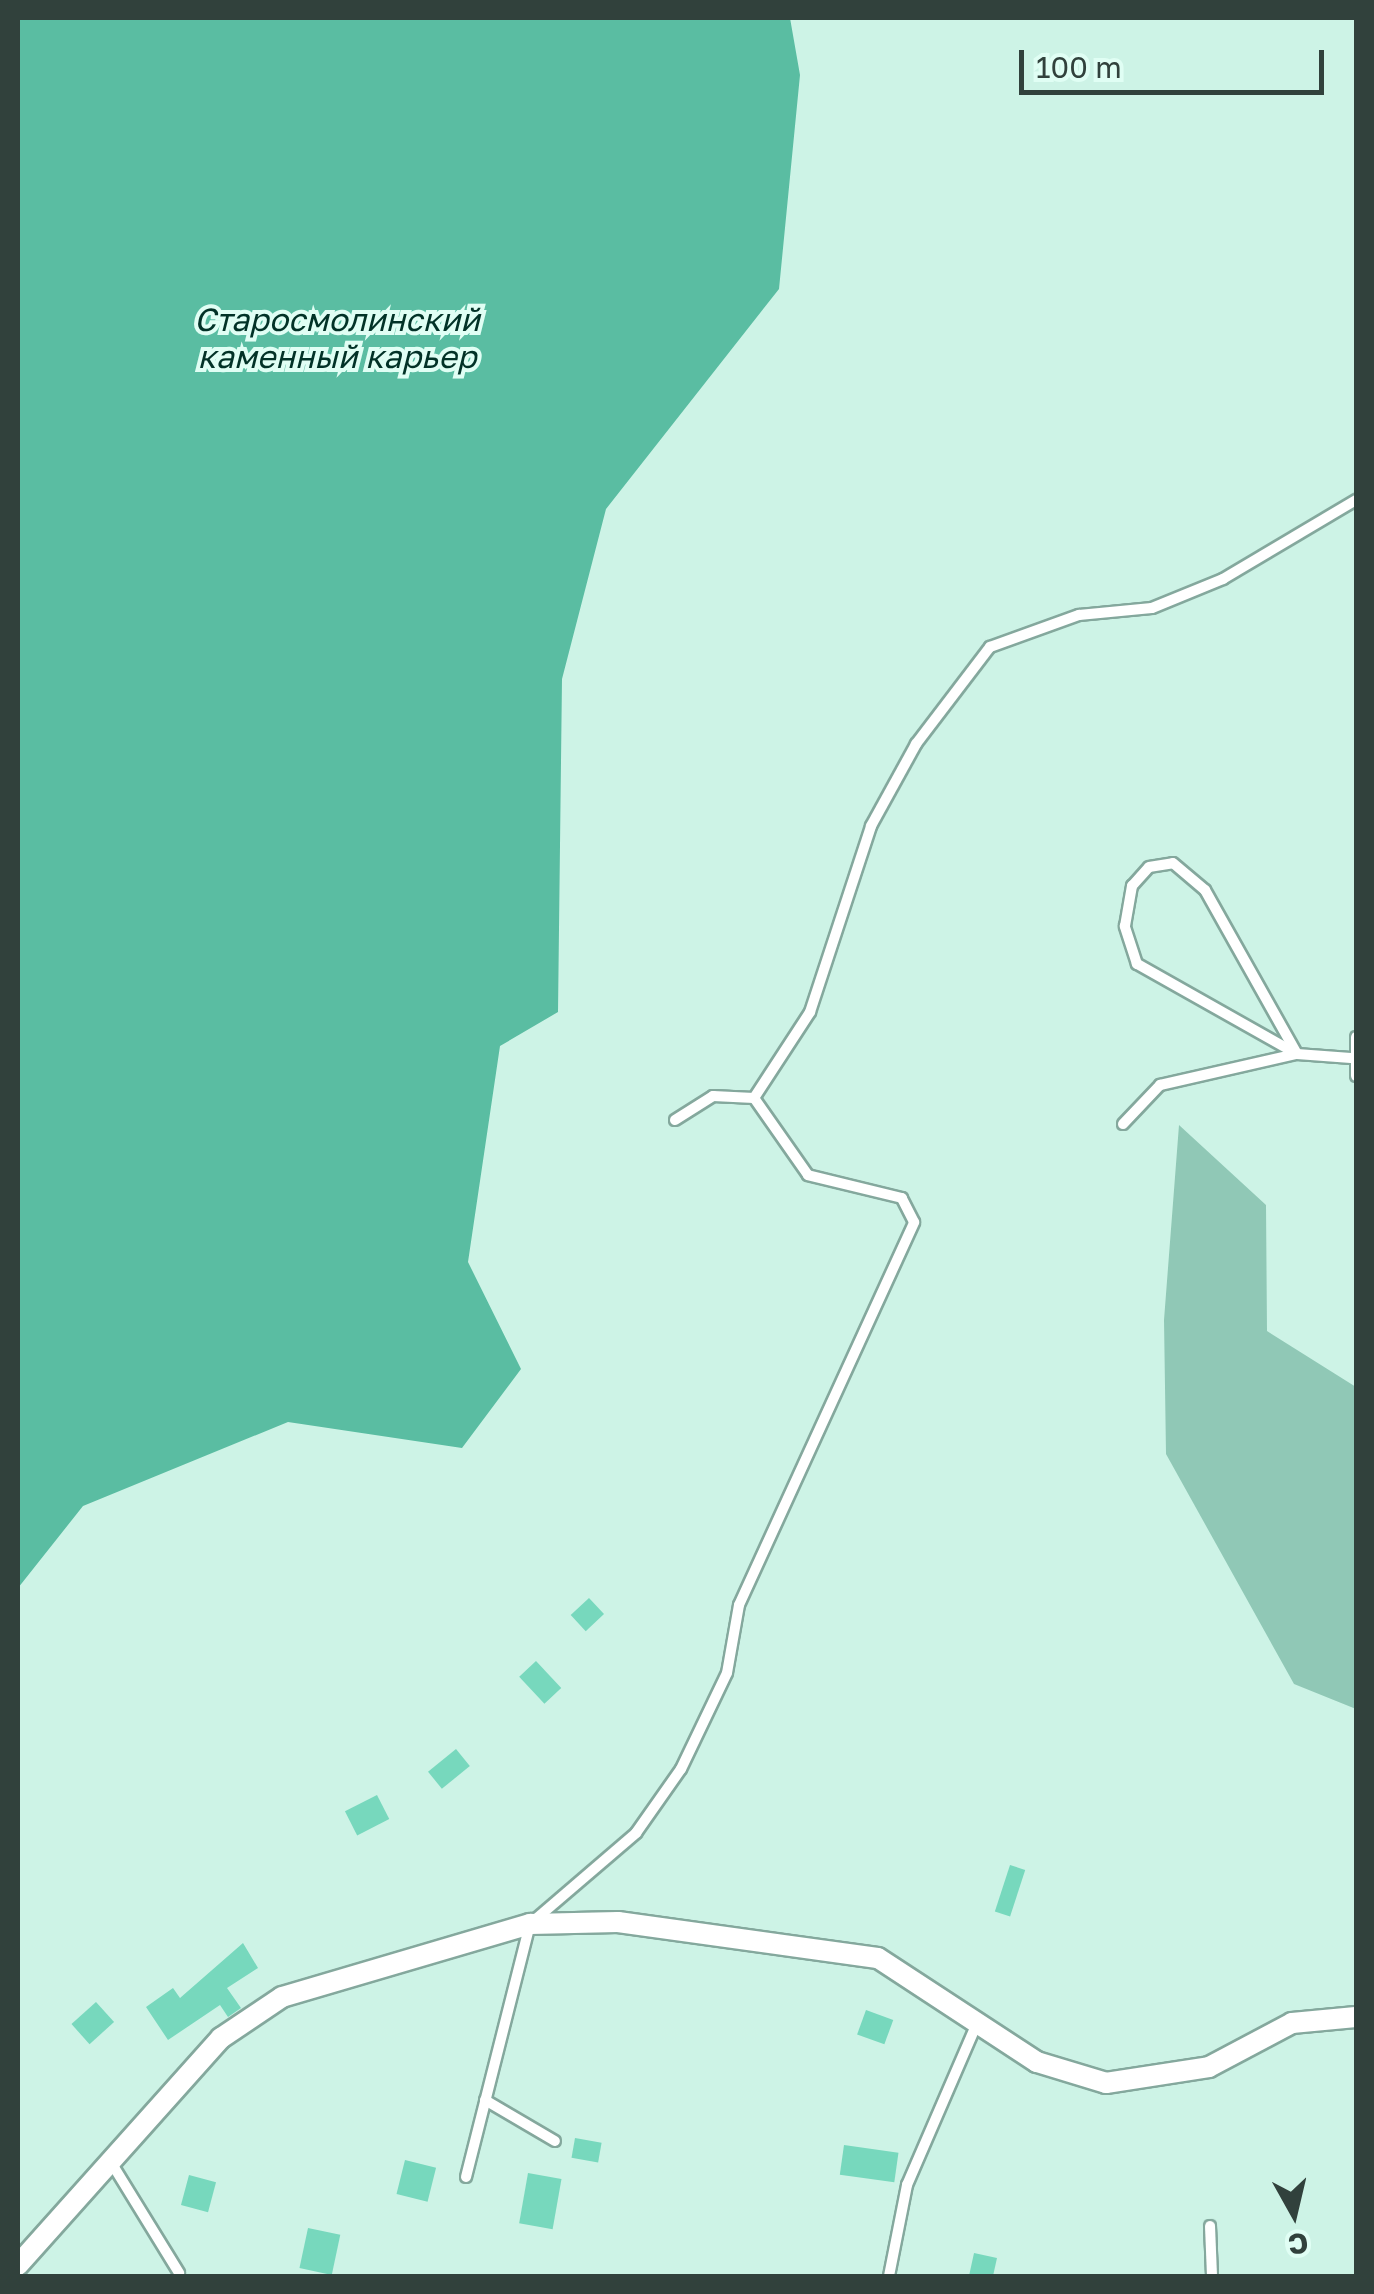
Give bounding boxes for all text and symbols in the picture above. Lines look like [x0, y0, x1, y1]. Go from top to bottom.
scale bar [1024, 30, 1329, 92]
text: 100 m [1036, 49, 1122, 85]
water label: Старосмолинский каменный карьер [194, 301, 480, 376]
north arrow [1244, 2164, 1344, 2264]
text: С [1286, 2226, 1310, 2262]

